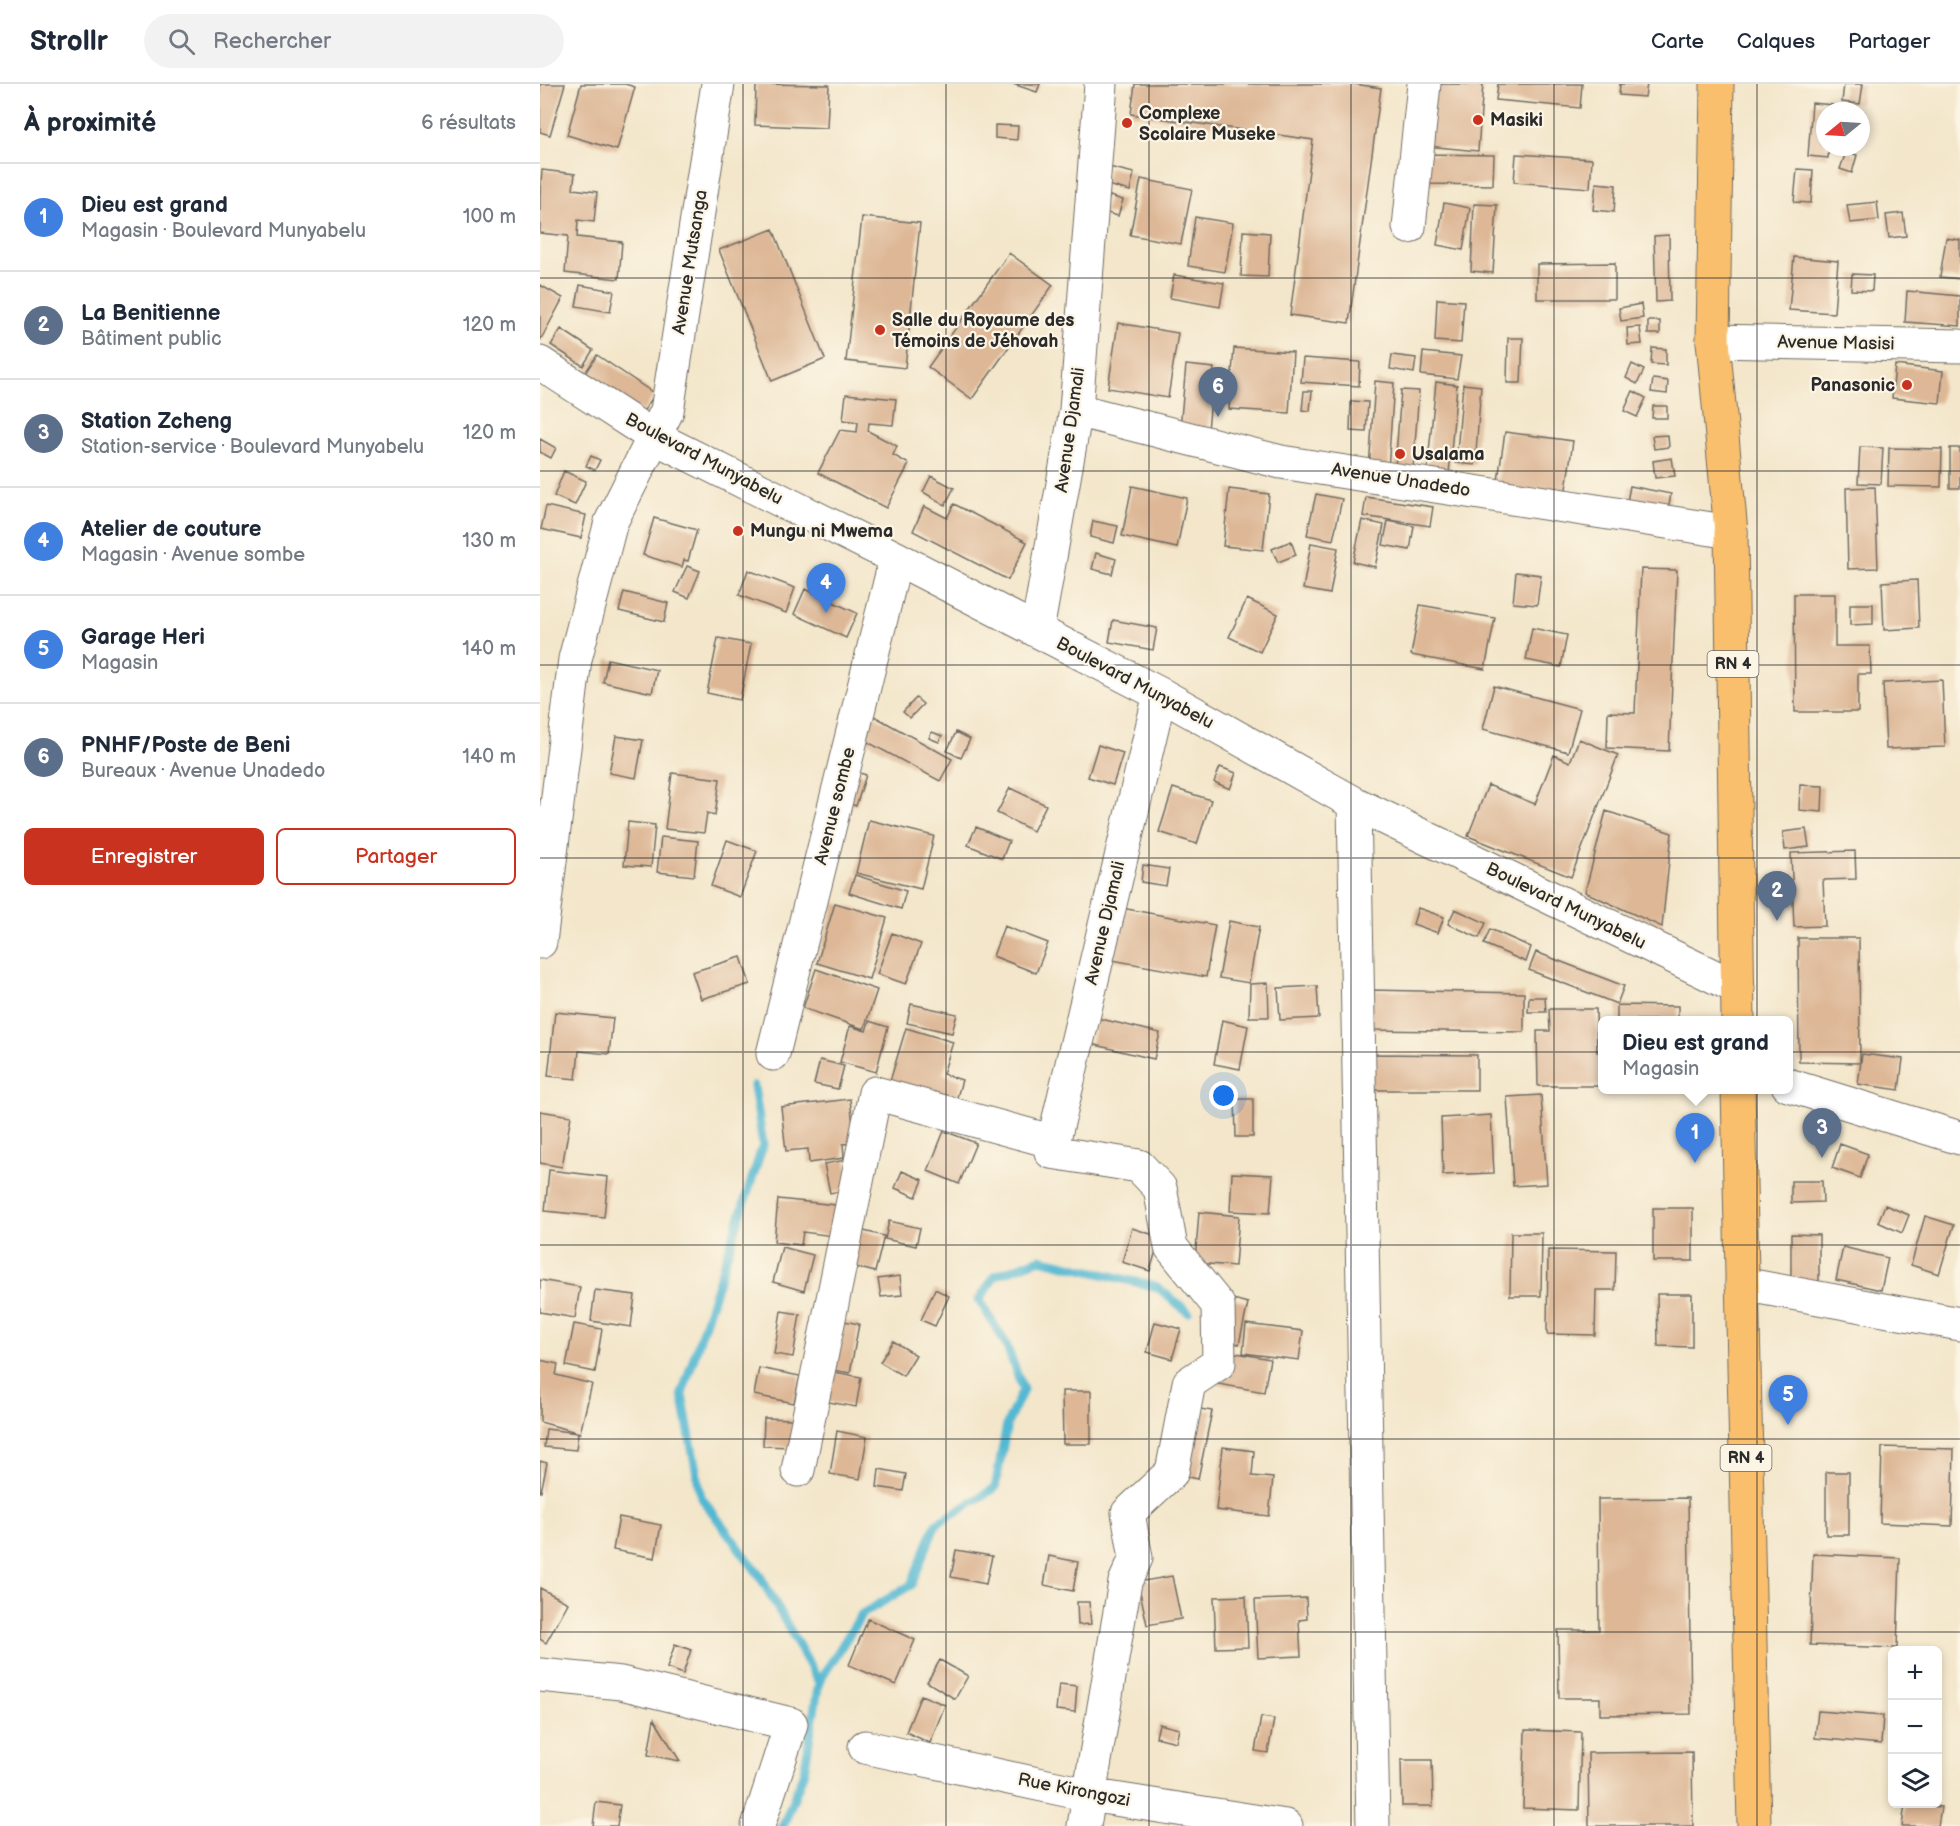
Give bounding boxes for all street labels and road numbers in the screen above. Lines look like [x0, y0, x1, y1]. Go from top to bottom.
street label: Avenue Mutsanga [668, 188, 712, 336]
street label: Avenue Masisi [1777, 331, 1895, 355]
street label: Avenue Djamali [1051, 366, 1089, 494]
street label: Boulevard Munyabelu [622, 409, 786, 509]
street label: Avenue Unadedo [1330, 459, 1472, 501]
street label: Boulevard Munyabelu [1053, 633, 1217, 733]
road number: RN 4 [1708, 651, 1758, 677]
street label: Avenue sombe [810, 745, 860, 867]
street label: Boulevard Munyabelu [1483, 858, 1649, 954]
street label: Avenue Djamali [1081, 859, 1129, 987]
road number: RN 4 [1720, 1445, 1772, 1471]
street label: Rue Kirongozi [1016, 1769, 1132, 1811]

